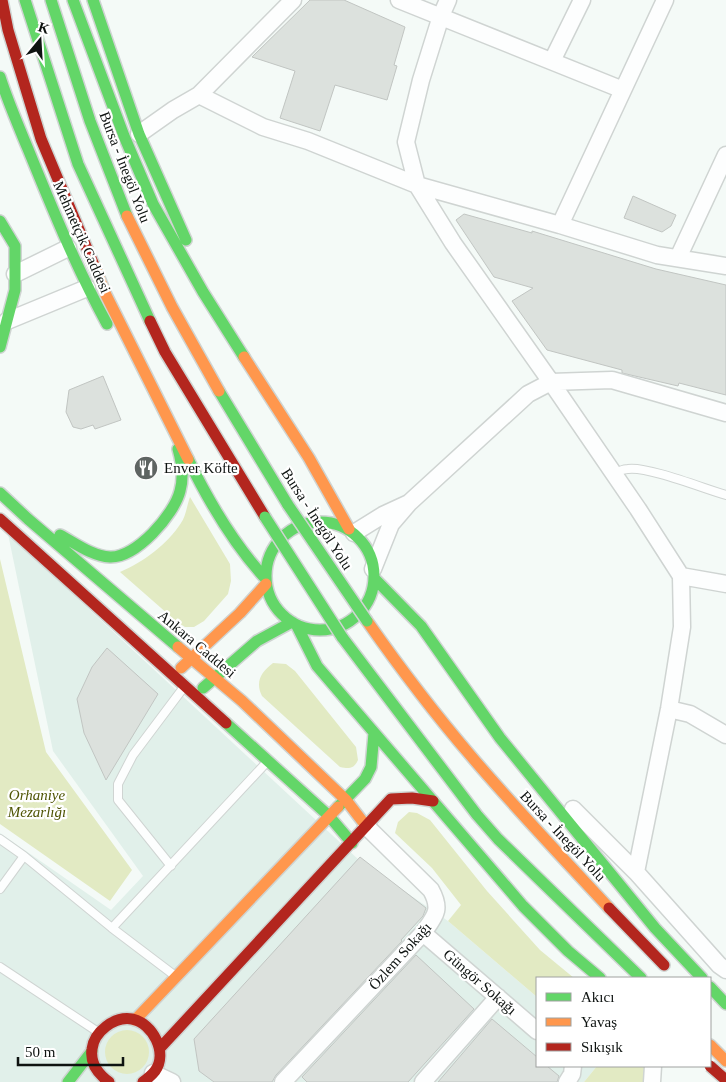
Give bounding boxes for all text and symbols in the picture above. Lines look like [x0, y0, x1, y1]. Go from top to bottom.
north arrow [15, 15, 65, 65]
text: K [36, 19, 51, 37]
street label: Bursa - İnegöl Yolu [96, 109, 154, 225]
street label: Mehmetçik Caddesi [50, 179, 114, 295]
restaurant icon: Enver Köfte [133, 455, 159, 481]
place label: Enver Köfte [164, 460, 238, 476]
street label: Bursa - İnegöl Yolu [278, 465, 356, 573]
street label: Ankara Caddesi [155, 607, 239, 681]
park label: Orhaniye Mezarlığı [7, 787, 66, 820]
street label: Bursa - İnegöl Yolu [517, 788, 609, 885]
street label: Özlem Sokağı [365, 919, 435, 993]
street label: Güngör Sokağı [440, 946, 520, 1018]
legend [536, 977, 711, 1067]
text: Akıcı [581, 989, 614, 1005]
text: Yavaş [581, 1014, 617, 1030]
scale bar [18, 1034, 122, 1066]
text: Sıkışık [581, 1039, 623, 1055]
text: 50 m [25, 1044, 56, 1060]

